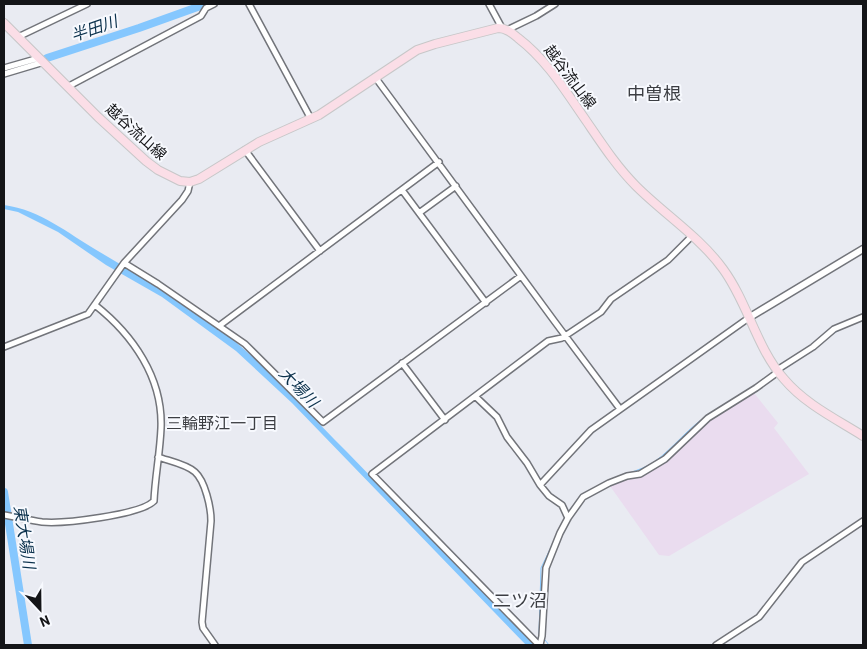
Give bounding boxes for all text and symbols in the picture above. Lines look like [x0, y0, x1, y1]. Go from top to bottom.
water label: 半田川 [68, 10, 122, 44]
street label: 越谷流山線 [540, 40, 601, 112]
district label: 中曽根 [627, 82, 681, 104]
street label: 越谷流山線 [102, 99, 171, 163]
water label: 大場川 [276, 363, 324, 412]
district label: 三輪野江一丁目 [166, 413, 278, 432]
water label: 東大場川 [11, 504, 40, 572]
north arrow [15, 584, 65, 634]
district label: 二ツ沼 [493, 589, 547, 611]
text: N [38, 612, 53, 631]

